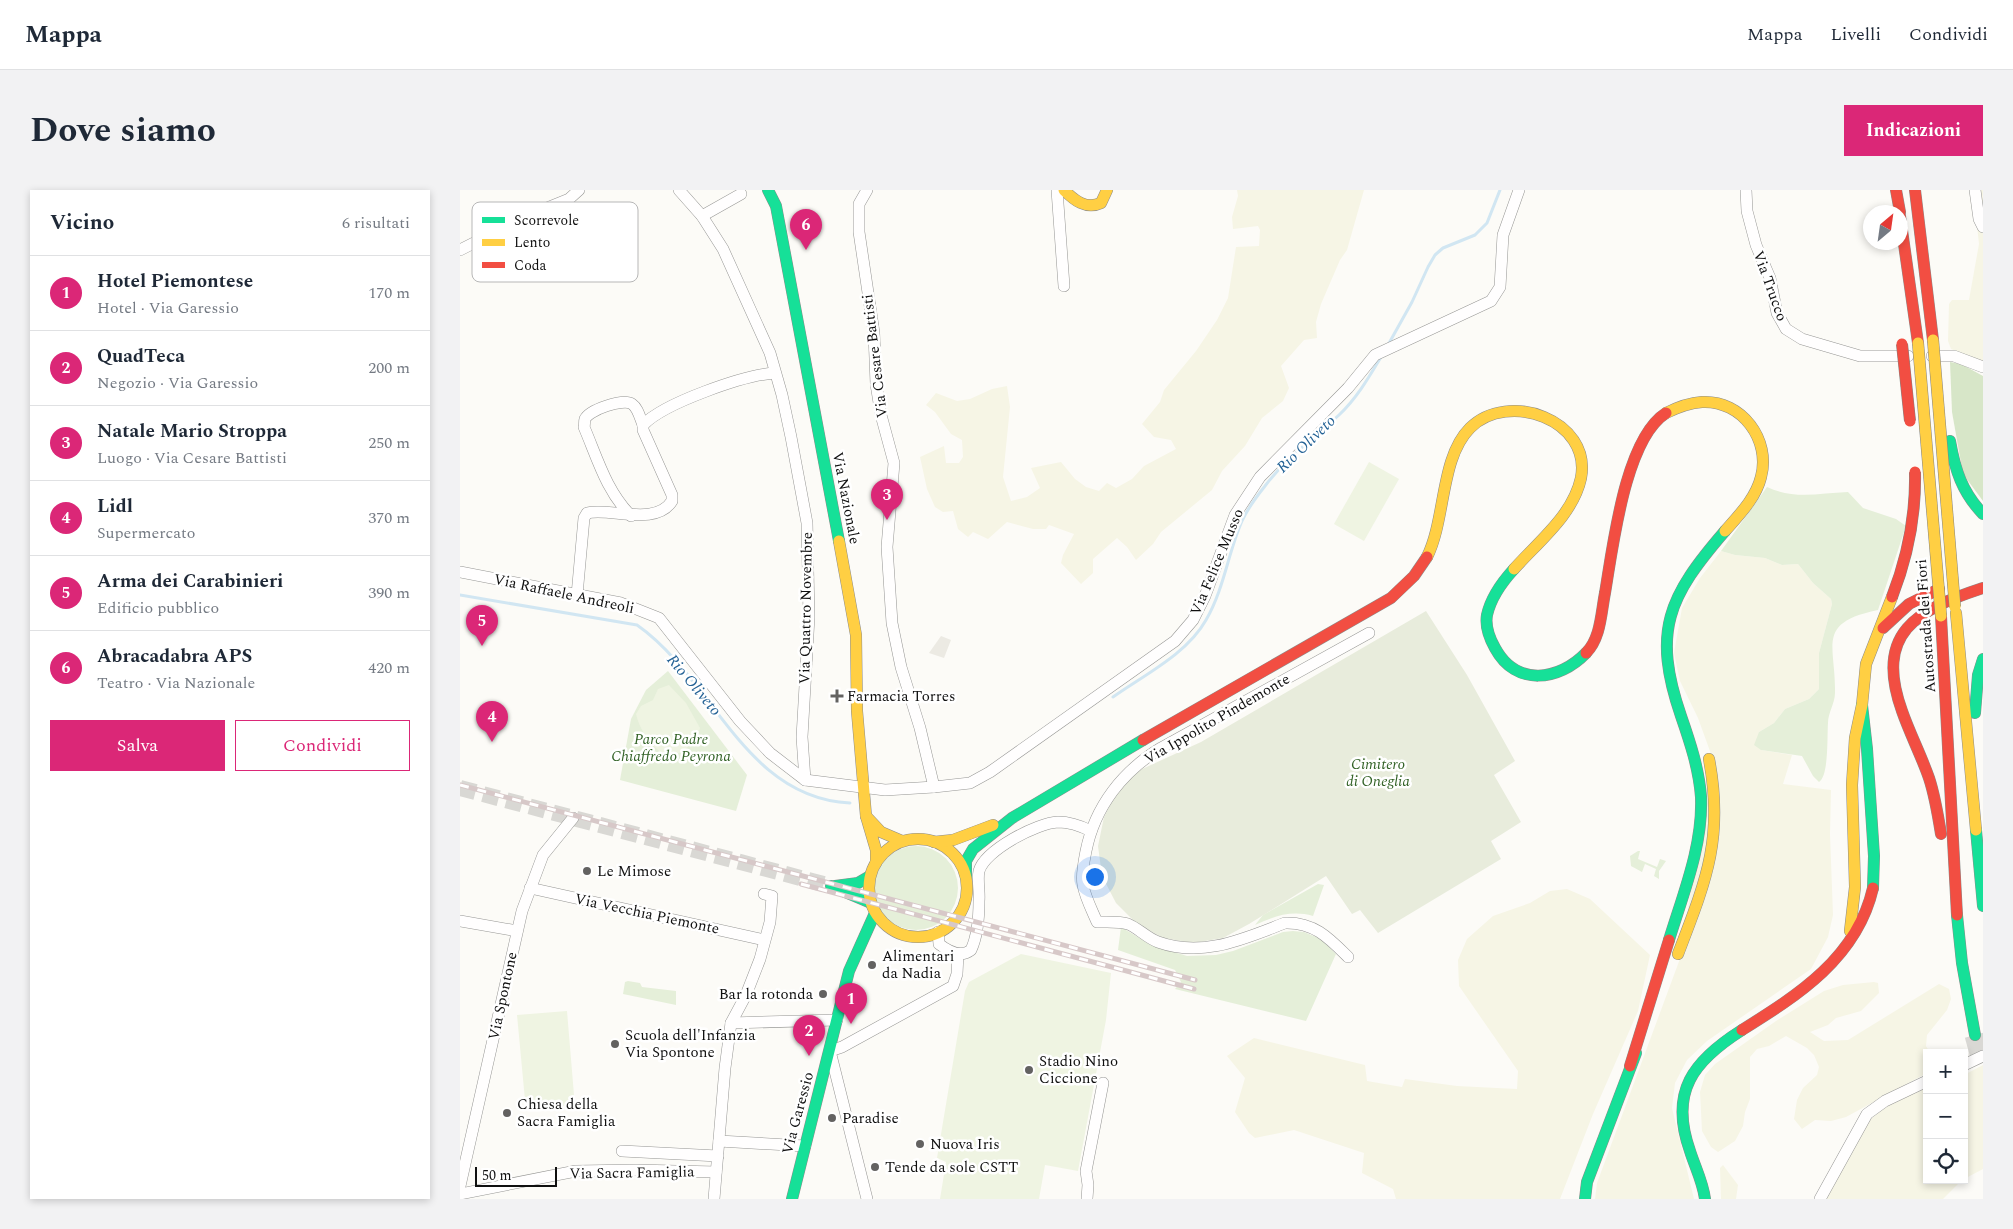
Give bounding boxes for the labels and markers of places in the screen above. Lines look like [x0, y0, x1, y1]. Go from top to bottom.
pin: 6 [790, 209, 822, 250]
pin: 3 [871, 479, 903, 520]
pin: 5 [466, 605, 498, 646]
place label: Farmacia Torres [847, 685, 955, 708]
marker: Farmacia Torres [831, 690, 843, 702]
pin: 4 [476, 701, 508, 742]
place label: Le Mimose [597, 860, 671, 883]
marker: Le Mimose [581, 865, 593, 877]
place label: Alimentari da Nadia [882, 945, 954, 985]
marker: Alimentari da Nadia [866, 959, 878, 971]
place label: Bar la rotonda [719, 983, 814, 1006]
pin: 1 [835, 983, 867, 1024]
marker: Bar la rotonda [817, 988, 829, 1000]
pin: 2 [793, 1015, 825, 1056]
place label: Scuola dell'Infanzia Via Spontone [625, 1024, 756, 1064]
marker: Scuola dell'Infanzia Via Spontone [609, 1038, 621, 1050]
place label: Stadio Nino Ciccione [1039, 1050, 1118, 1090]
marker: Stadio Nino Ciccione [1023, 1064, 1035, 1076]
place label: Chiesa della Sacra Famiglia [517, 1093, 616, 1133]
marker: Chiesa della Sacra Famiglia [501, 1107, 513, 1119]
place label: Paradise [842, 1107, 899, 1130]
marker: Paradise [826, 1112, 838, 1124]
place label: Nuova Iris [930, 1133, 1000, 1156]
marker: Nuova Iris [914, 1138, 926, 1150]
place label: Tende da sole CSTT [885, 1156, 1018, 1179]
marker: Tende da sole CSTT [869, 1161, 881, 1173]

